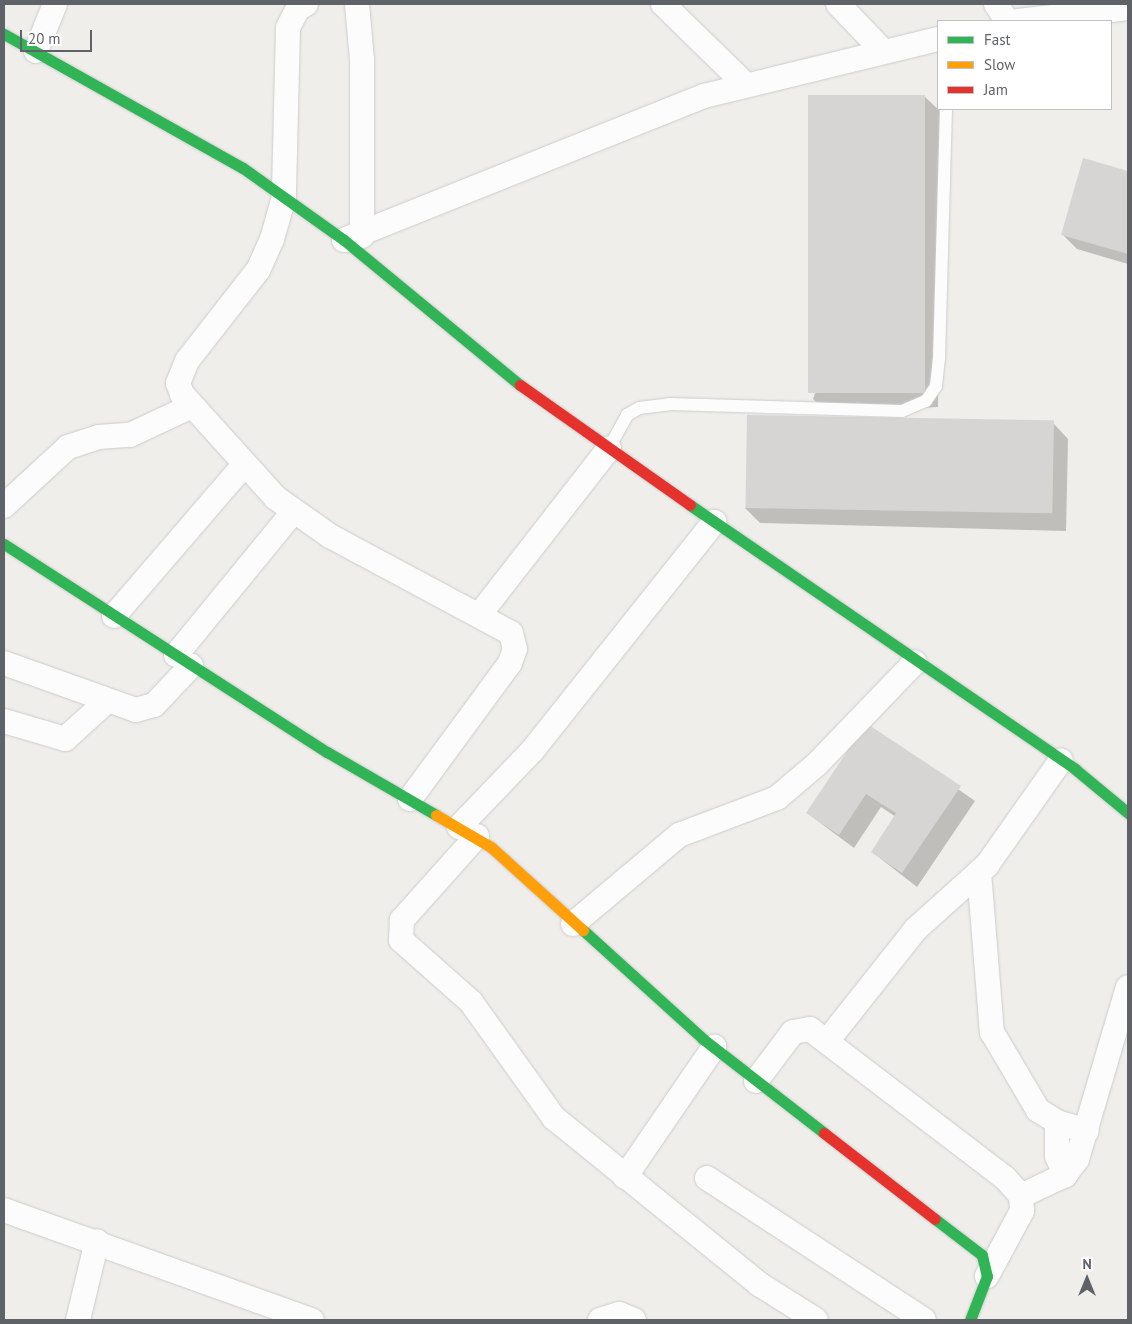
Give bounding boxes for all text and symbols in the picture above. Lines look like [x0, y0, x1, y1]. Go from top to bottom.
scale bar [22, 20, 95, 52]
legend [937, 20, 1112, 110]
text: 20 m [28, 29, 61, 48]
text: Fast [984, 30, 1011, 49]
text: Slow [984, 55, 1015, 74]
text: Jam [984, 80, 1008, 99]
north arrow [1062, 1254, 1112, 1304]
text: N [1082, 1255, 1092, 1273]

